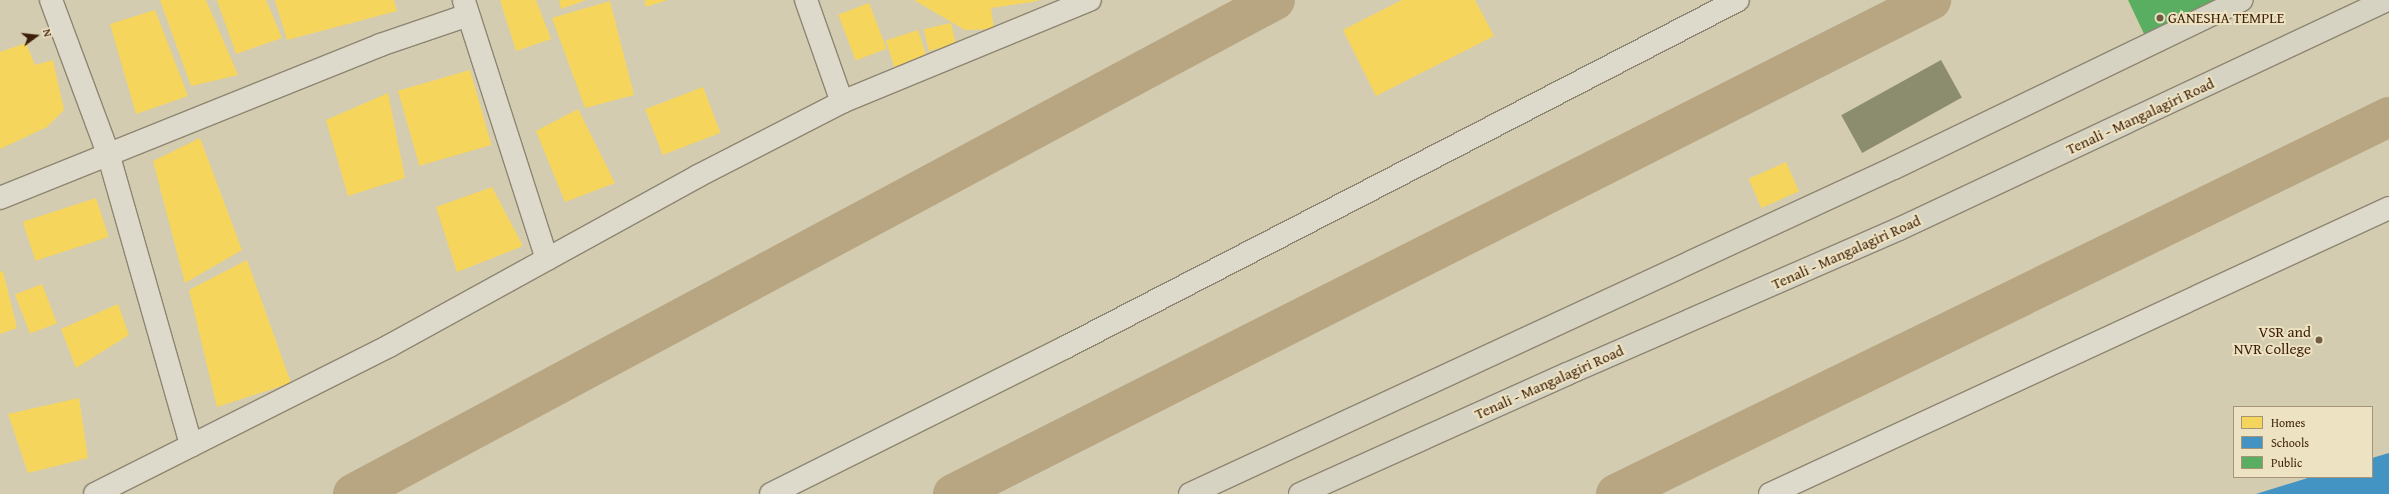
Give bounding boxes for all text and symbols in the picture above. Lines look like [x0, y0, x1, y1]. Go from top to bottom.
place label: GANESHA TEMPLE [2168, 9, 2284, 27]
marker: GANESHA TEMPLE [2155, 13, 2165, 23]
north arrow [16, 16, 56, 56]
text: N [39, 27, 56, 39]
street label: Tenali - Mangalagiri Road [2063, 74, 2217, 158]
street label: Tenali - Mangalagiri Road [1769, 211, 1923, 293]
place label: VSR and NVR College [2234, 322, 2311, 357]
marker: VSR and NVR College [2314, 335, 2324, 345]
street label: Tenali - Mangalagiri Road [1472, 341, 1626, 423]
legend [2233, 406, 2373, 478]
text: Homes [2271, 414, 2305, 431]
text: Schools [2271, 434, 2309, 451]
text: Public [2271, 454, 2302, 471]

